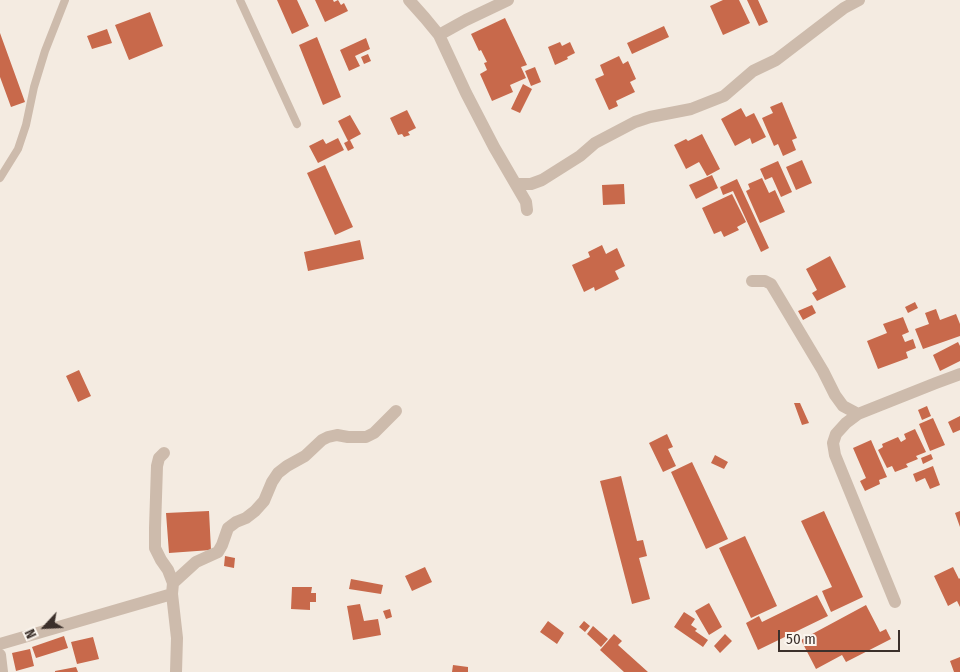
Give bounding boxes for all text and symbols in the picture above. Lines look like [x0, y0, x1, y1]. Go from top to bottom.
north arrow [20, 602, 70, 652]
scale bar [780, 620, 902, 652]
text: N [21, 626, 40, 641]
text: 50 m [786, 630, 816, 648]

